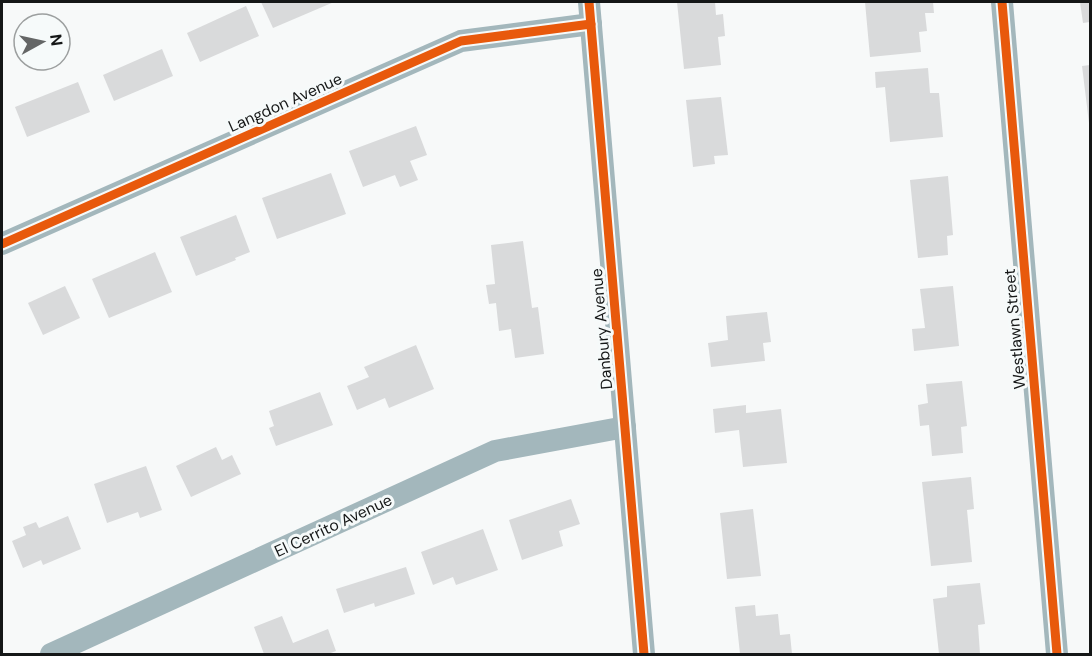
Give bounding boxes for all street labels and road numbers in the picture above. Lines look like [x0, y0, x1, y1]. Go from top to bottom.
street label: Langdon Avenue [225, 68, 345, 137]
street label: Danbury Avenue [586, 268, 617, 390]
street label: Westlawn Street [999, 268, 1030, 390]
street label: El Cerrito Avenue [271, 489, 395, 562]

